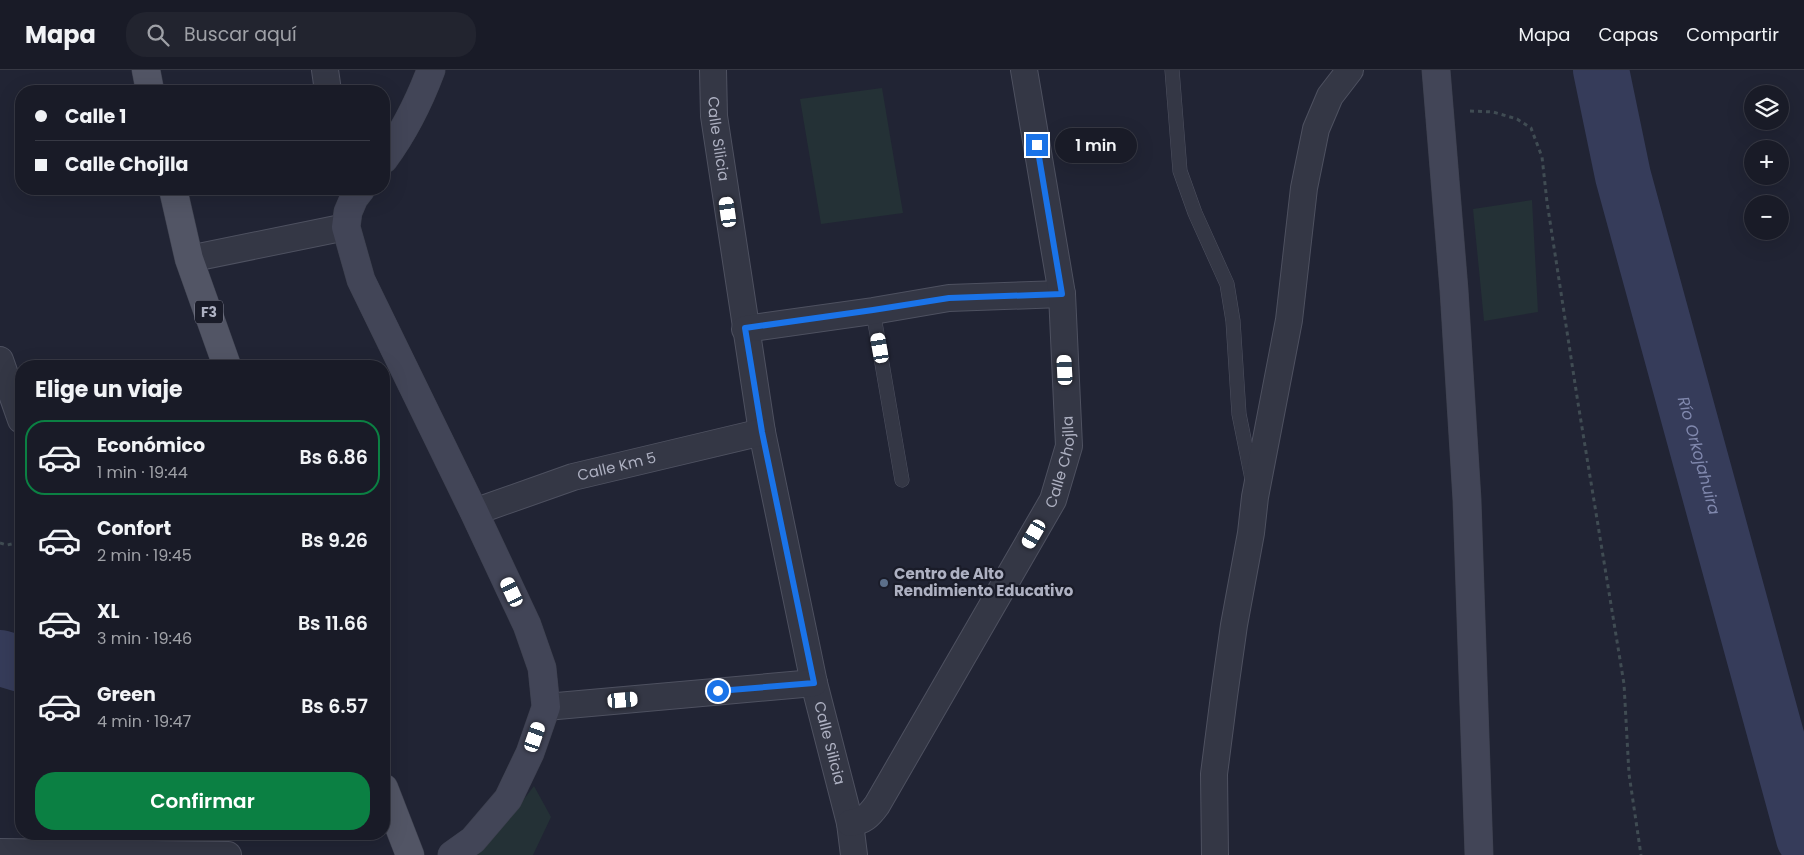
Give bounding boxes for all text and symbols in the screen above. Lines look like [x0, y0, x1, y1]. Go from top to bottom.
search box [126, 12, 476, 57]
text: Mapa [25, 18, 96, 51]
icon: search [144, 21, 172, 49]
text: Buscar aquí [184, 21, 297, 48]
text: Mapa [1518, 22, 1571, 47]
text: Capas [1599, 22, 1658, 47]
text: Compartir [1686, 22, 1779, 47]
map controls [1744, 85, 1789, 240]
button: layers [1744, 85, 1789, 130]
street label: Calle Silicia [704, 96, 735, 182]
text: Calle 1 [65, 103, 126, 130]
callout: 1 min [1054, 128, 1137, 162]
route end [1026, 134, 1048, 156]
text: 1 min [1075, 134, 1117, 157]
button: + [1744, 140, 1789, 185]
text: Calle Chojlla [65, 151, 188, 178]
button: − [1744, 195, 1789, 240]
car [718, 196, 737, 228]
road number: F3 [195, 300, 223, 323]
car [870, 332, 889, 364]
car [1056, 355, 1073, 385]
text: Elige un viaje [35, 374, 183, 405]
water label: Río Orkojahuira [1672, 394, 1726, 518]
street label: Calle Chojlla [1039, 415, 1079, 512]
text: Económico [97, 432, 205, 459]
icon: car [37, 435, 82, 480]
text: Bs 6.86 [299, 444, 368, 471]
street label: Calle Km 5 [575, 447, 658, 486]
text: 1 min · 19:44 [97, 461, 188, 484]
text: Confort [97, 515, 171, 542]
car [1020, 517, 1047, 551]
icon: car [37, 518, 82, 563]
text: Bs 9.26 [301, 527, 368, 554]
text: 2 min · 19:45 [97, 544, 192, 567]
place label: Centro de Alto Rendimiento Educativo [894, 563, 1074, 601]
car [498, 575, 525, 609]
marker: Centro de Alto Rendimiento Educativo [878, 577, 890, 589]
text: XL [97, 598, 120, 625]
icon: car [37, 601, 82, 646]
text: Bs 11.66 [298, 610, 368, 637]
text: 3 min · 19:46 [97, 627, 192, 650]
route start [707, 680, 729, 702]
text: Green [97, 681, 156, 708]
icon: car [37, 684, 82, 729]
car [607, 691, 638, 709]
text: Bs 6.57 [301, 693, 368, 720]
street label: Calle Silicia [809, 699, 851, 787]
text: 4 min · 19:47 [97, 710, 191, 733]
car [523, 720, 546, 754]
button: Confirmar [35, 772, 370, 830]

